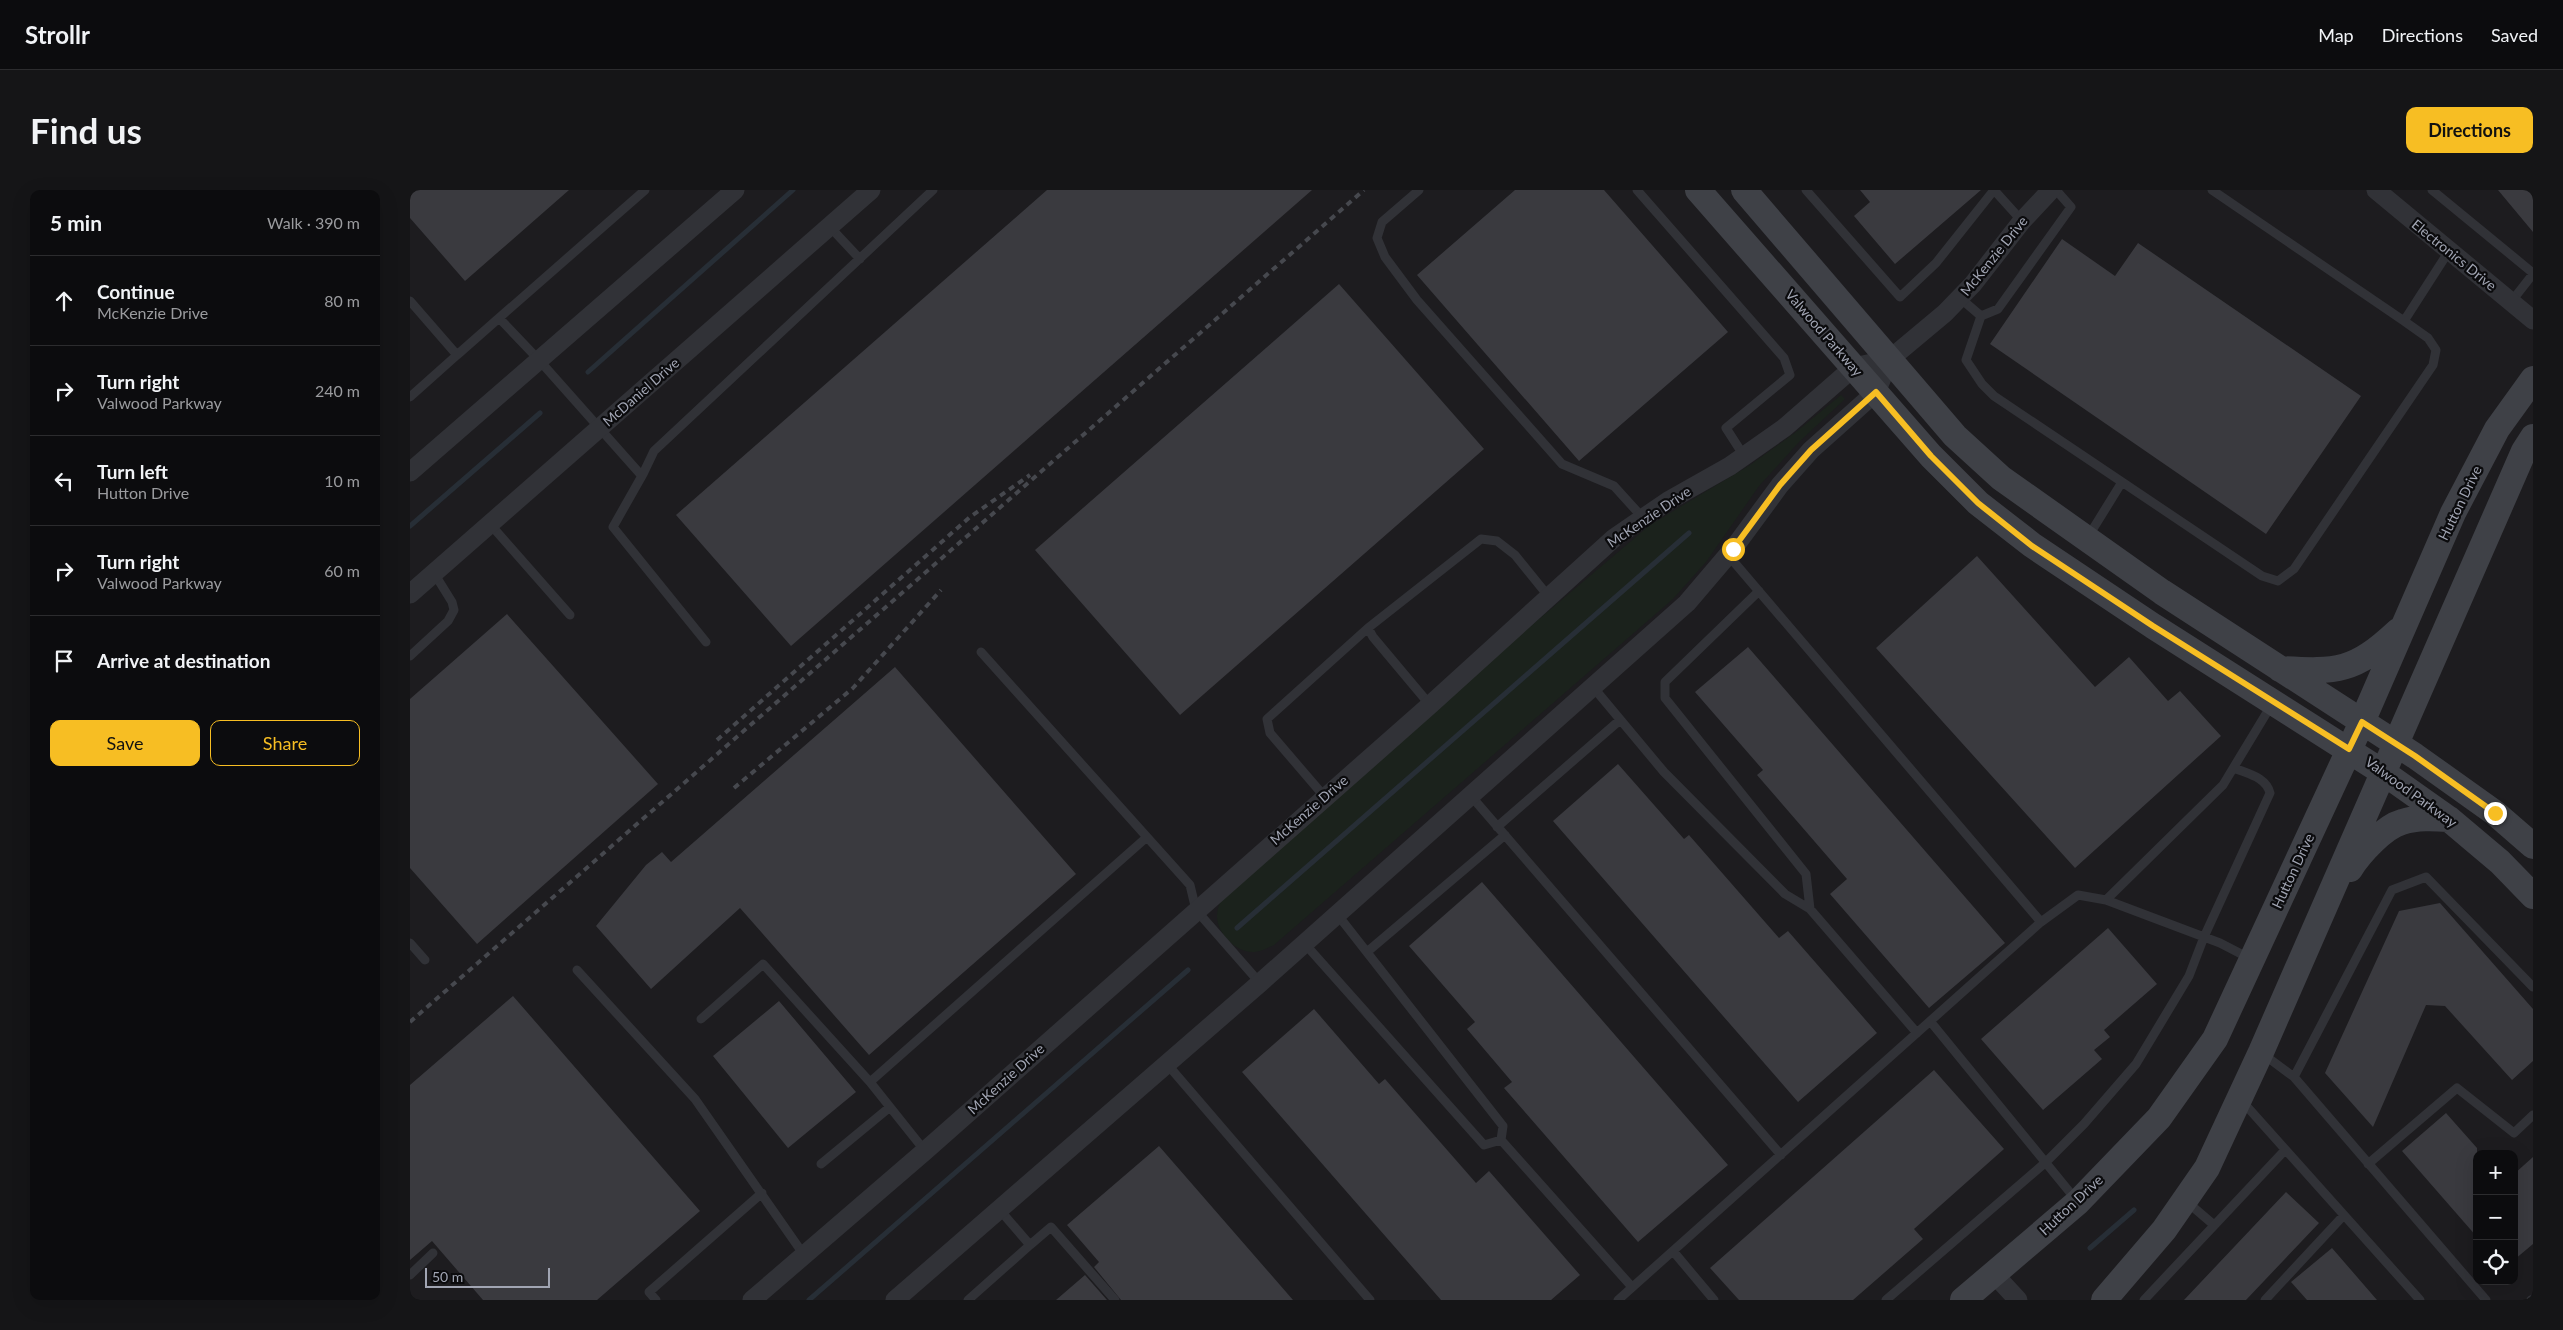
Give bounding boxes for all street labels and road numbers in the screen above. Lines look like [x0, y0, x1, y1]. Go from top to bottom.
street label: McKenzie Drive [1956, 212, 2031, 299]
street label: Electronics Drive [2409, 215, 2500, 294]
street label: Valwood Parkway [1782, 286, 1867, 380]
street label: McDaniel Drive [599, 354, 682, 429]
street label: Hutton Drive [2434, 463, 2485, 543]
street label: McKenzie Drive [1604, 482, 1694, 551]
street label: Valwood Parkway [2362, 753, 2461, 831]
street label: McKenzie Drive [1266, 771, 1351, 848]
street label: Hutton Drive [2268, 831, 2317, 911]
street label: McKenzie Drive [964, 1040, 1048, 1118]
street label: Hutton Drive [2035, 1171, 2106, 1238]

